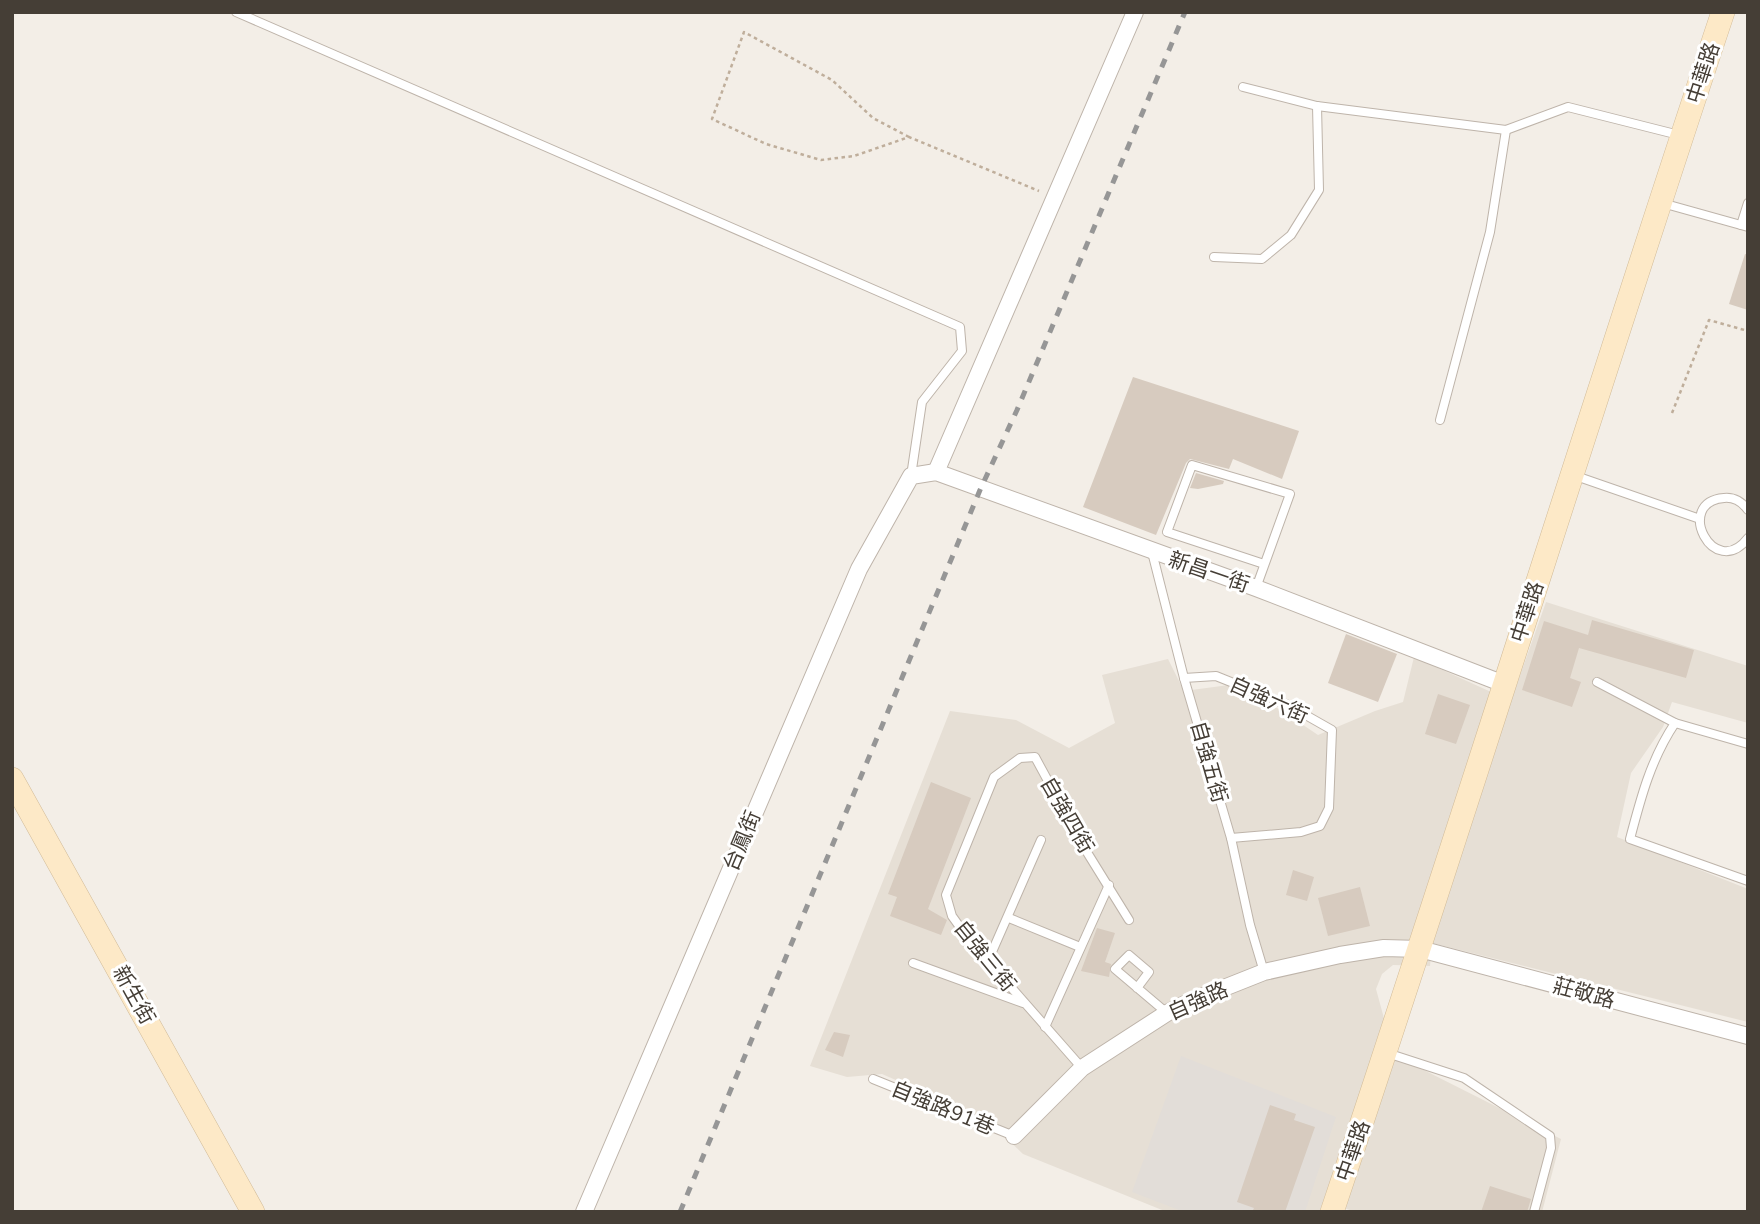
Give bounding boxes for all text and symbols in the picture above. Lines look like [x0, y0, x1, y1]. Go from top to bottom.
street label: 中華路 [1680, 39, 1726, 107]
street label: 新昌一街 [1165, 545, 1253, 599]
street label: 中華路 [1504, 578, 1550, 646]
street label: 自強六街 [1225, 670, 1313, 730]
street label: 自強五街 [1184, 718, 1234, 806]
street label: 自強四街 [1034, 772, 1100, 858]
street label: 台鳳街 [717, 807, 767, 875]
street label: 自強三街 [948, 915, 1022, 997]
street label: 新生街 [106, 961, 162, 1029]
street label: 莊敬路 [1550, 971, 1618, 1015]
street label: 自強路 [1164, 975, 1232, 1027]
street label: 自強路91巷 [887, 1075, 999, 1141]
street label: 中華路 [1330, 1117, 1376, 1185]

